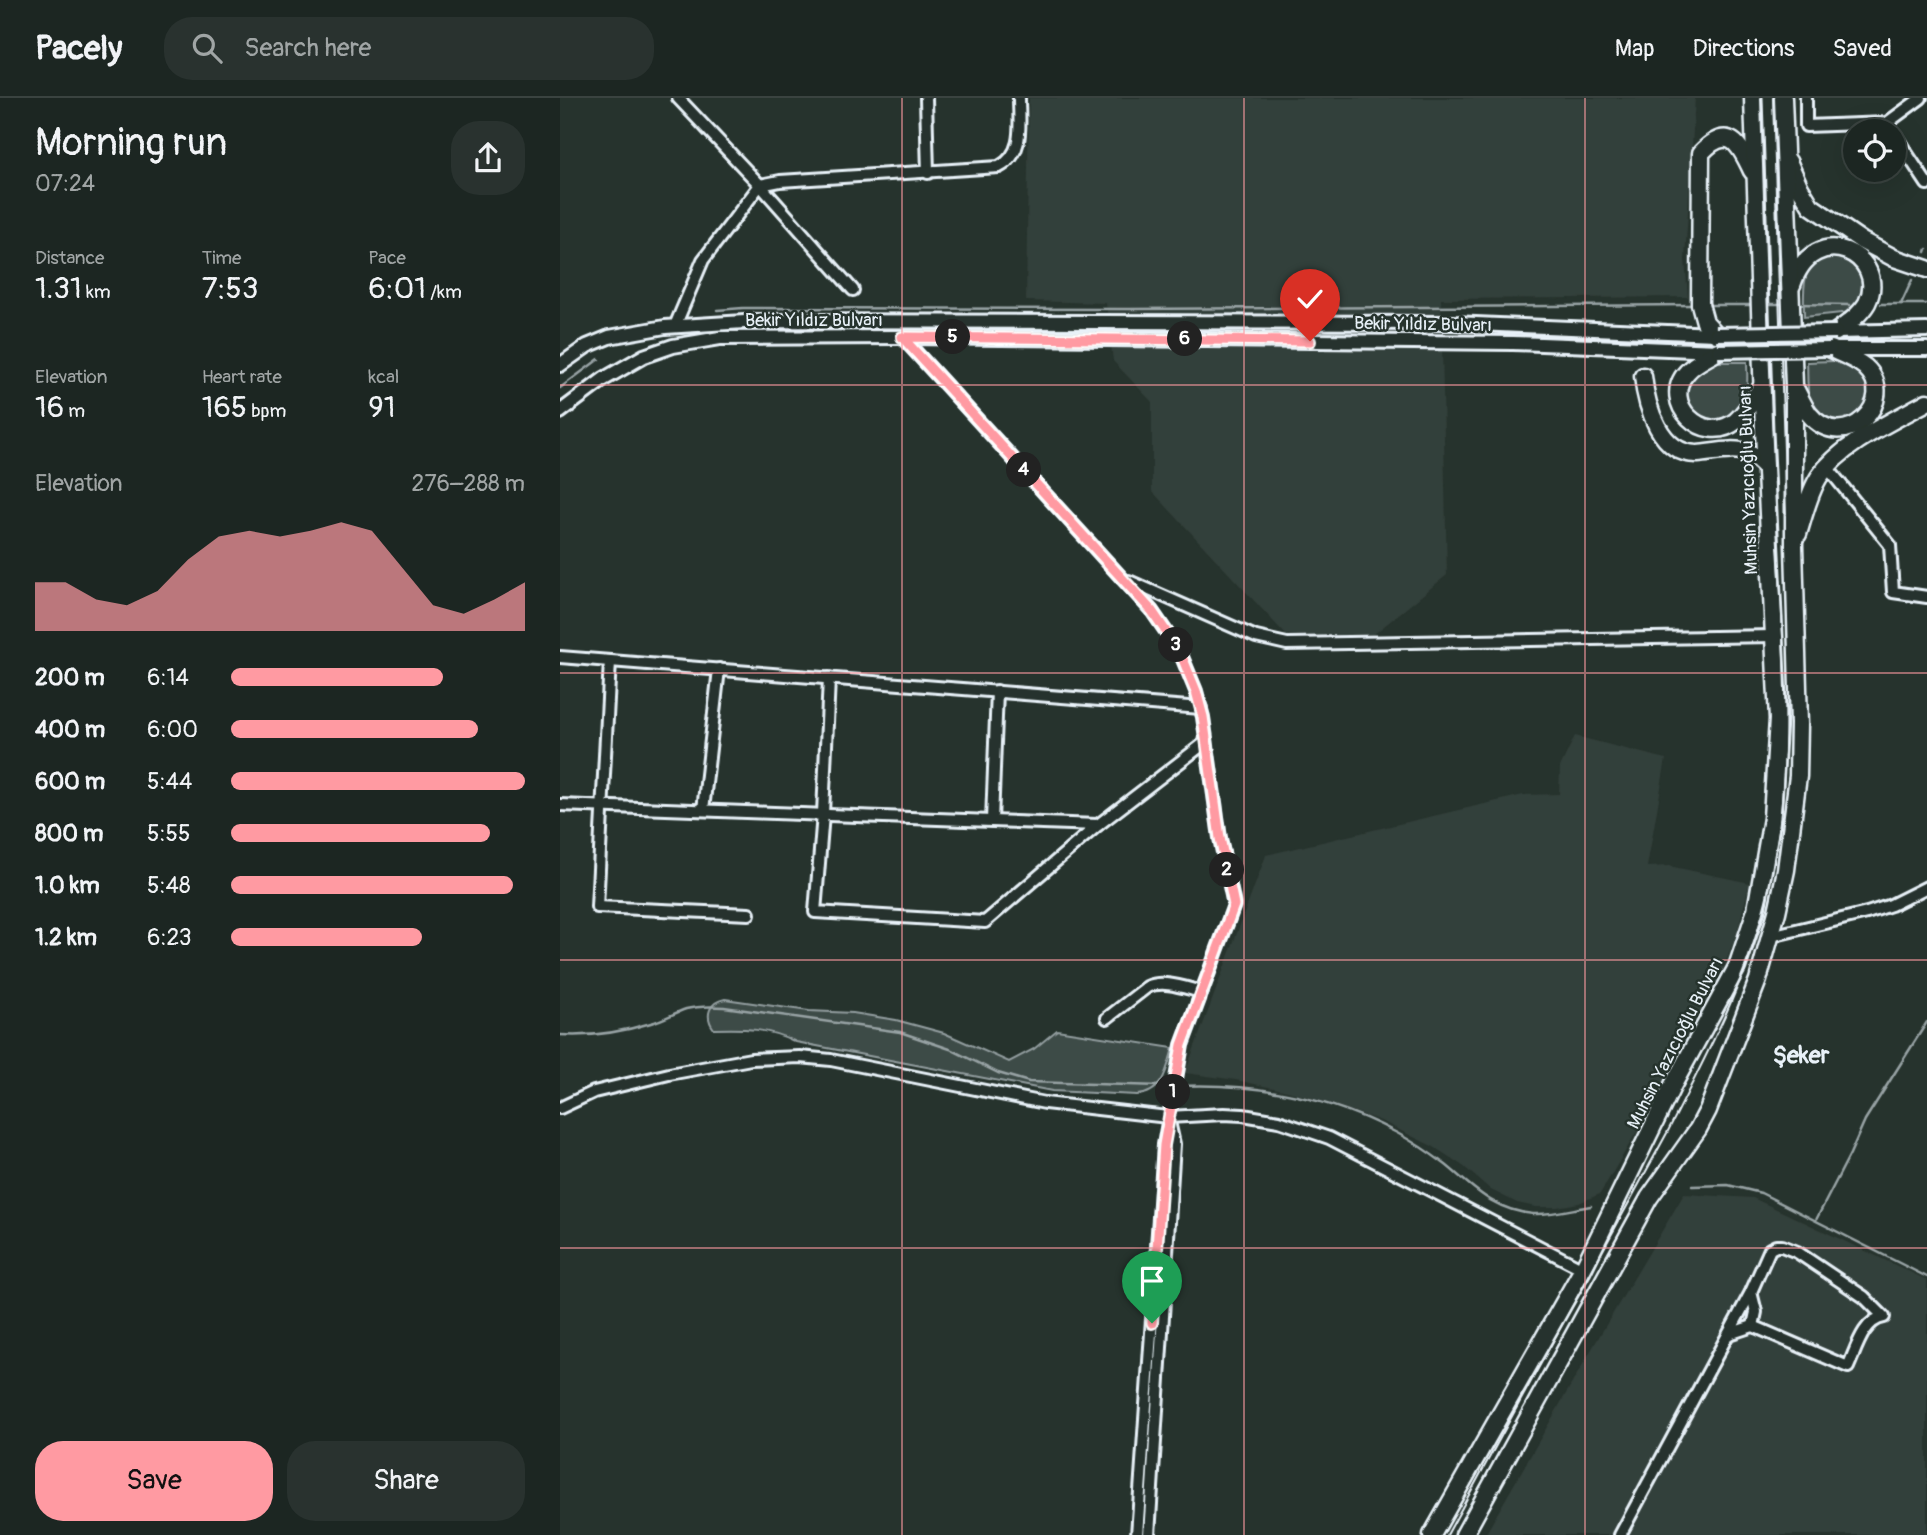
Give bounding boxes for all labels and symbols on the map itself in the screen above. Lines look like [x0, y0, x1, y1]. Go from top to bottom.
pin [1280, 269, 1340, 341]
street label: Bekir Yıldız Bulvarı [745, 309, 883, 332]
street label: Bekir Yıldız Bulvarı [1354, 312, 1492, 337]
pin: 5 [936, 320, 970, 354]
pin: 6 [1168, 322, 1202, 356]
street label: Muhsin Yazıcıoğlu Bulvarı [1734, 385, 1763, 575]
pin: 4 [1007, 452, 1042, 488]
pin: 3 [1158, 628, 1194, 662]
pin: 2 [1210, 852, 1244, 888]
street label: Muhsin Yazıcıoğlu Bulvarı [1622, 954, 1729, 1133]
district label: Şeker [1773, 1041, 1830, 1070]
pin: 1 [1156, 1074, 1190, 1110]
pin [1122, 1251, 1182, 1323]

